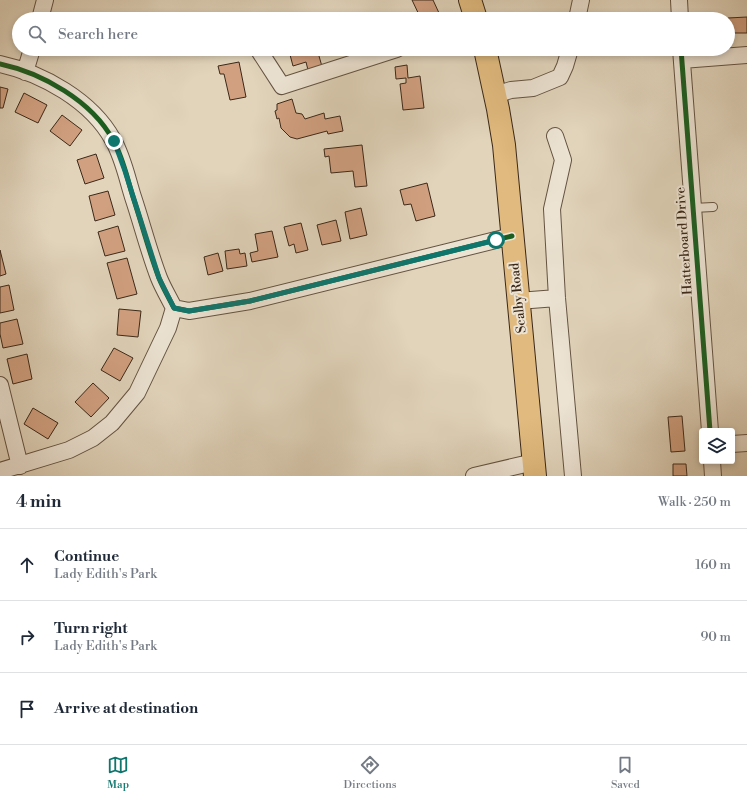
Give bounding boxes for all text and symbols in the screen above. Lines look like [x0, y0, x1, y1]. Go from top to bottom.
search box [12, 12, 735, 56]
icon: search [26, 23, 48, 45]
text: Search here [58, 25, 138, 44]
route end [105, 132, 123, 150]
street label: Hatterboard Drive [672, 186, 696, 295]
route start [487, 231, 505, 249]
street label: Scalby Road [506, 261, 530, 334]
map controls [699, 428, 735, 464]
button: layers [699, 428, 735, 464]
text: 4 min [16, 491, 61, 513]
text: Walk · 250 m [658, 494, 731, 510]
text: Continue [54, 547, 119, 566]
icon: ahead [16, 554, 38, 576]
text: 160 m [695, 557, 731, 573]
text: Lady Edith's Park [54, 566, 157, 582]
text: Turn right [54, 619, 128, 638]
icon: right [16, 626, 38, 648]
text: 90 m [700, 629, 731, 645]
text: Lady Edith's Park [54, 638, 157, 654]
icon: arrive [16, 698, 38, 720]
text: Arrive at destination [54, 699, 198, 718]
tab: Map [107, 754, 129, 792]
tab: Directions [344, 754, 397, 792]
tab: Saved [611, 754, 640, 792]

